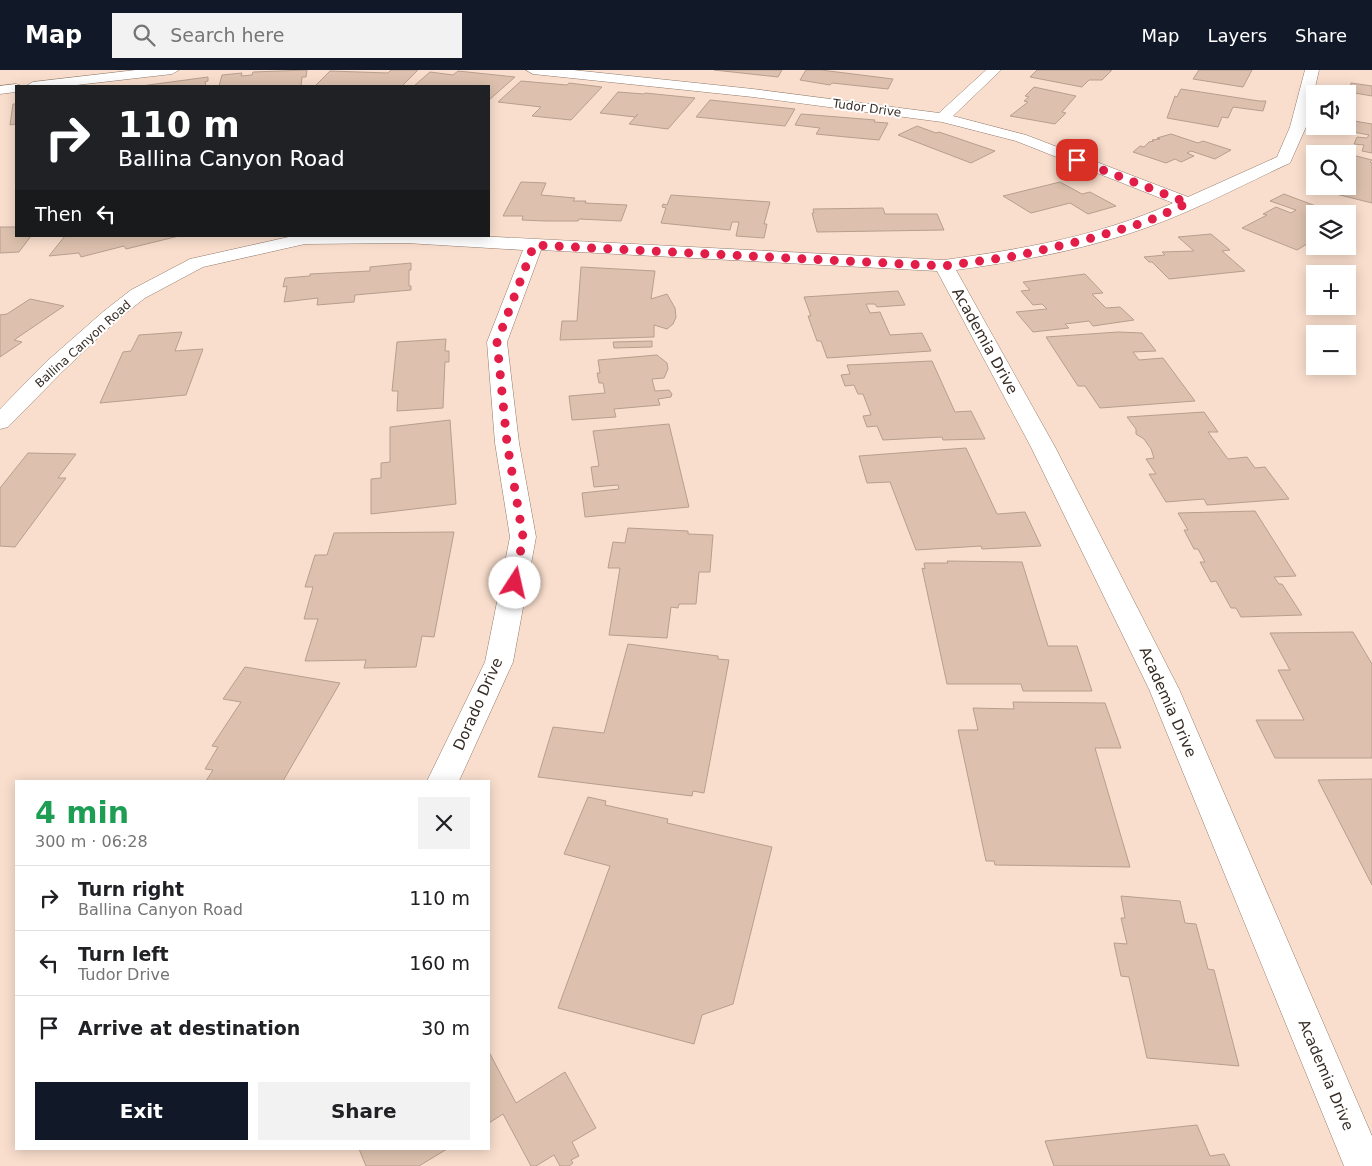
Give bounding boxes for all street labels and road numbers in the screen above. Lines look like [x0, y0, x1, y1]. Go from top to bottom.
street label: Tudor Drive [831, 96, 902, 120]
street label: Academia Drive [948, 285, 1022, 397]
street label: Ballina Canyon Road [32, 297, 134, 391]
street label: Academia Drive [1136, 644, 1200, 760]
street label: Dorado Drive [450, 655, 506, 753]
street label: Academia Drive [1294, 1017, 1358, 1133]

